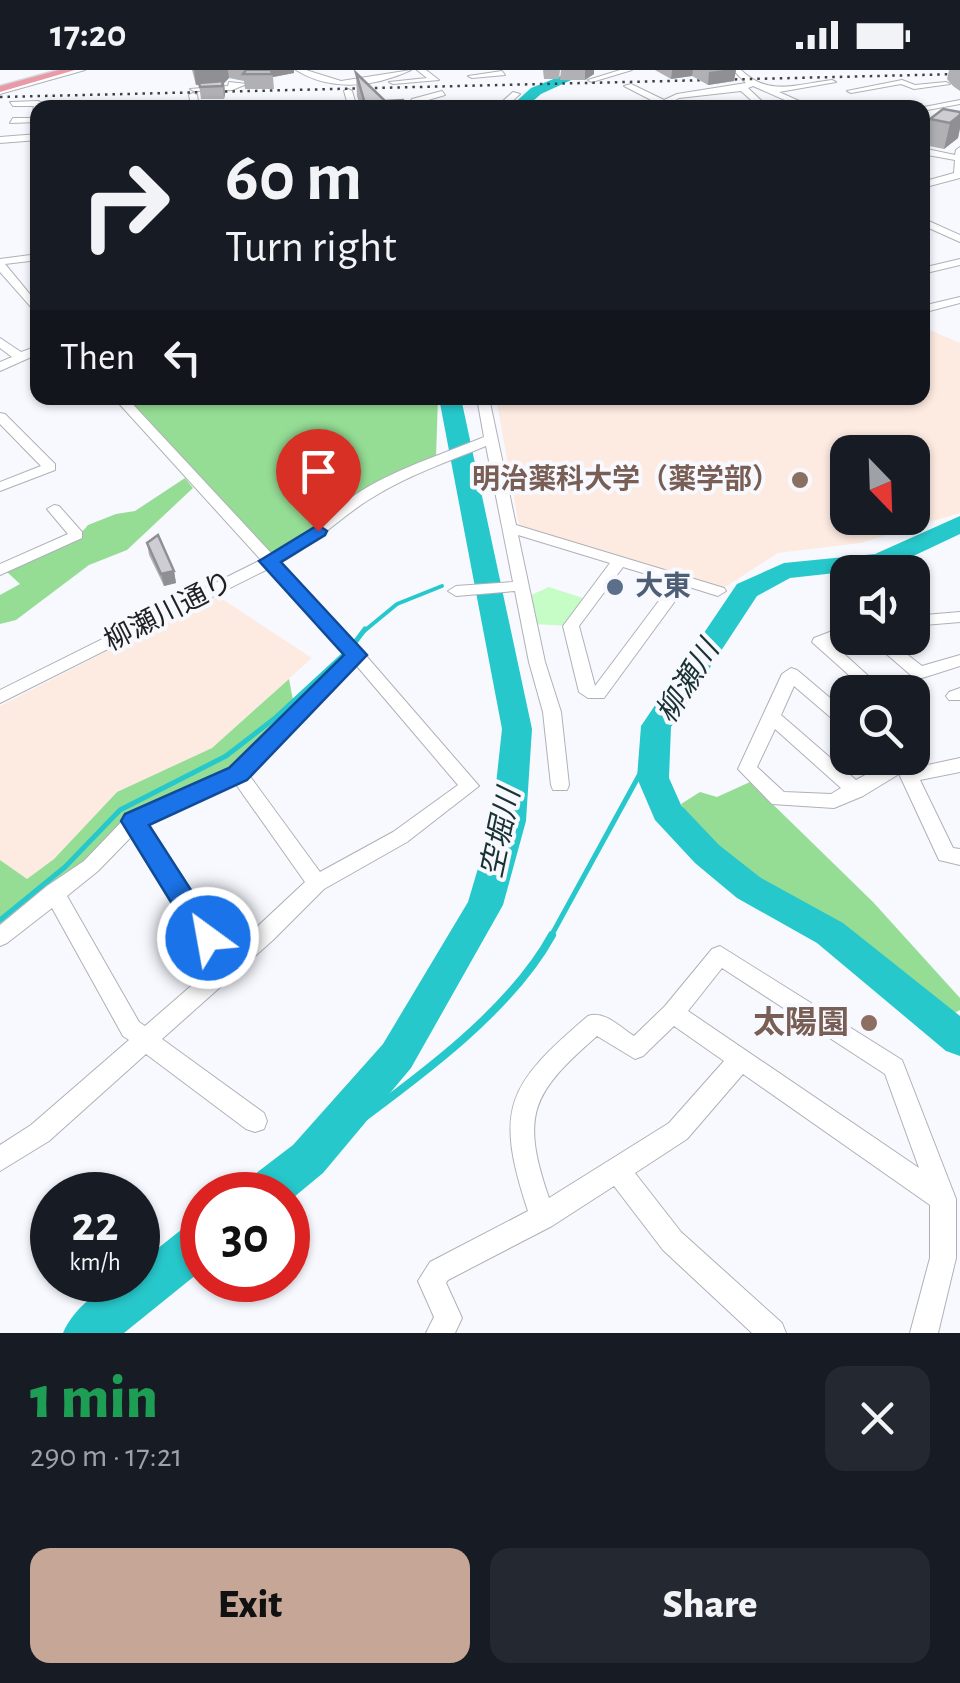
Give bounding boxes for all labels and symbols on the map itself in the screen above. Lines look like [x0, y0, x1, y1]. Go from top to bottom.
pin [276, 429, 361, 532]
north arrow [830, 435, 930, 535]
place label: 明治薬科大学（薬学部） [472, 463, 780, 494]
marker: 明治薬科大学（薬学部） [789, 469, 811, 491]
street label: 柳瀬川通り [99, 566, 238, 656]
place label: 大東 [635, 571, 691, 601]
marker: 大東 [604, 576, 626, 598]
water label: 柳瀬川 [650, 632, 726, 728]
water label: 空堀川 [475, 783, 526, 880]
position arrow [156, 886, 260, 990]
place label: 太陽園 [753, 1005, 849, 1039]
marker: 太陽園 [858, 1012, 880, 1034]
speed limit sign: 30 [180, 1172, 310, 1302]

